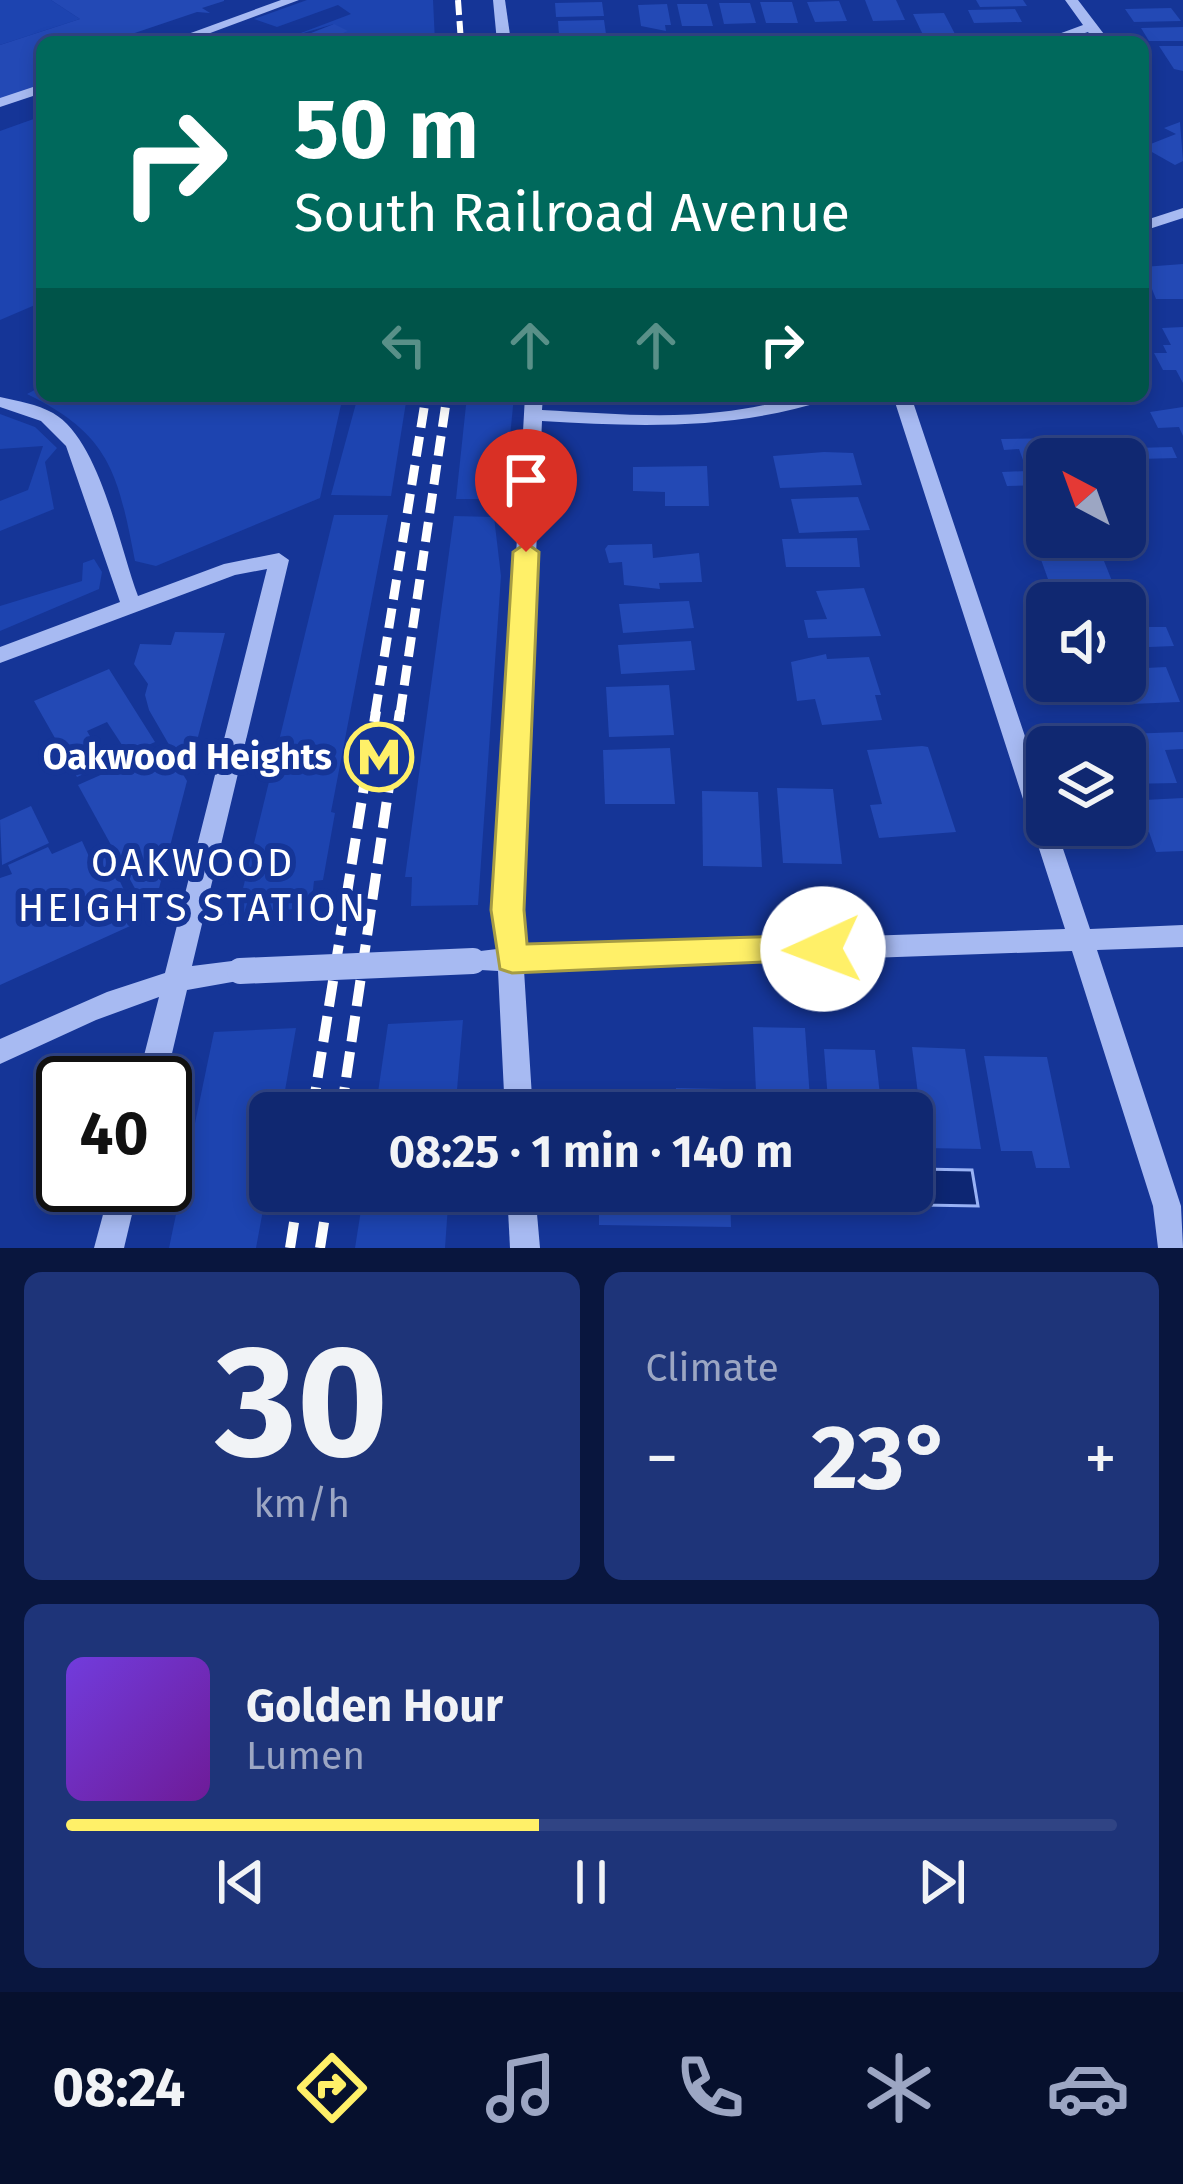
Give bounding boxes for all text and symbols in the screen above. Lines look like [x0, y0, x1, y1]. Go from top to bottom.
text: 50 m [294, 79, 479, 180]
icon: right [96, 84, 252, 240]
text: South Railroad Avenue [294, 181, 850, 245]
icon: left [371, 312, 437, 378]
icon: ahead [497, 312, 563, 378]
icon: ahead [623, 312, 689, 378]
icon: right [749, 312, 815, 378]
pin [475, 429, 577, 552]
north arrow [1026, 438, 1146, 558]
map controls [1026, 438, 1146, 846]
icon: arrive [493, 447, 559, 513]
button: sound [1026, 582, 1146, 702]
metro station icon: Oakwood Heights [344, 722, 414, 792]
button: layers [1026, 726, 1146, 846]
place label: Oakwood Heights [43, 735, 332, 779]
district label: OAKWOOD HEIGHTS STATION [18, 840, 368, 931]
position arrow [760, 886, 886, 1012]
speed limit sign: 40 [36, 1056, 192, 1212]
text: 08:25 · 1 min · 140 m [389, 1125, 793, 1179]
text: 30 [216, 1309, 388, 1496]
text: Climate [646, 1345, 779, 1391]
text: 23° [811, 1404, 951, 1512]
text: − [646, 1419, 679, 1498]
text: + [1084, 1419, 1117, 1498]
text: km/h [253, 1481, 350, 1527]
text: Golden Hour [246, 1679, 503, 1733]
text: Lumen [246, 1733, 365, 1779]
icon: previous [208, 1849, 274, 1915]
icon: pause [558, 1849, 624, 1915]
icon: next [909, 1849, 975, 1915]
icon: directions [290, 2046, 374, 2130]
icon: music [479, 2046, 563, 2130]
icon: phone [668, 2046, 752, 2130]
icon: climate [857, 2046, 941, 2130]
icon: car [1046, 2046, 1130, 2130]
text: 08:24 [53, 2056, 185, 2120]

